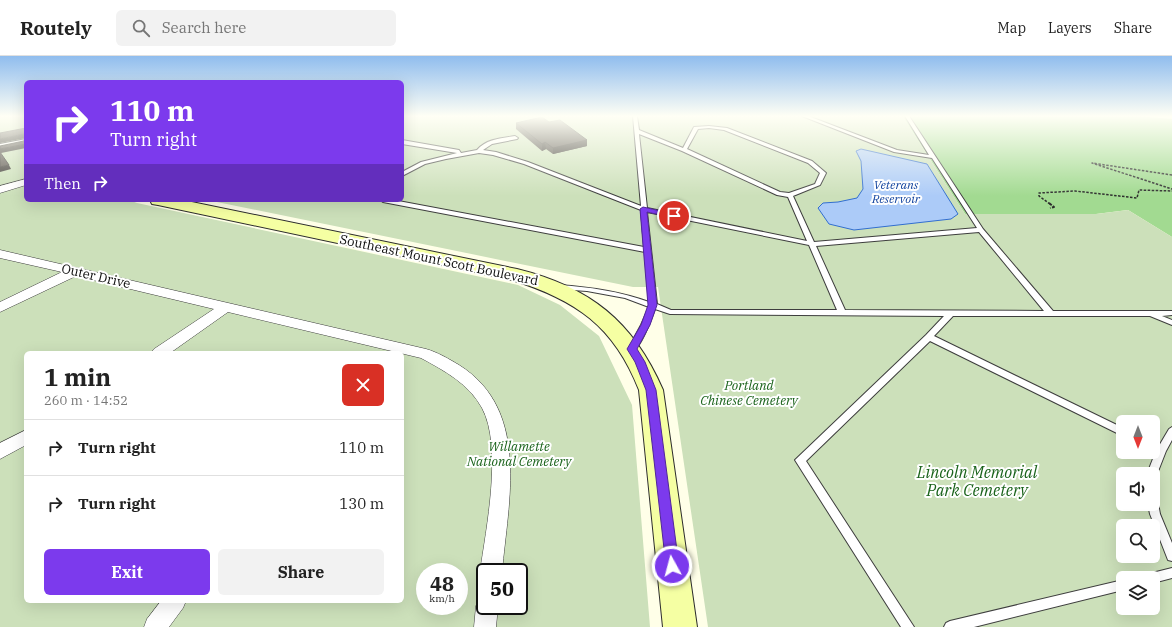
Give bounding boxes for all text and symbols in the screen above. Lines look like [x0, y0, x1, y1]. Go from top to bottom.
search box [116, 10, 396, 46]
text: Routely [20, 16, 92, 40]
icon: search [130, 17, 152, 39]
text: Search here [162, 18, 246, 37]
text: Map [998, 19, 1026, 37]
text: Layers [1048, 19, 1092, 37]
text: Share [1114, 19, 1152, 37]
text: 110 m [110, 92, 194, 129]
icon: right [44, 96, 96, 148]
text: Turn right [110, 128, 197, 151]
icon: right [89, 172, 111, 194]
text: Then [44, 174, 81, 193]
water label: Veterans Reservoir [871, 177, 921, 206]
pin [657, 199, 691, 233]
icon: arrive [663, 205, 685, 227]
street label: Southeast Mount Scott Boulevard [338, 231, 540, 289]
street label: Outer Drive [60, 260, 132, 292]
text: 1 min [44, 361, 111, 393]
button: close [342, 364, 384, 406]
park label: Portland Chinese Cemetery [700, 377, 799, 409]
text: 260 m · 14:52 [44, 392, 128, 409]
north arrow [1116, 415, 1160, 459]
map controls [1116, 415, 1160, 615]
icon: right [44, 437, 66, 459]
text: Turn right [78, 438, 156, 457]
text: 110 m [339, 438, 384, 457]
park label: Willamette National Cemetery [466, 438, 572, 470]
park label: Lincoln Memorial Park Cemetery [916, 462, 1038, 500]
button: sound [1116, 467, 1160, 511]
icon: right [44, 493, 66, 515]
text: Turn right [78, 494, 156, 513]
text: 130 m [339, 494, 384, 513]
button: search [1116, 519, 1160, 563]
position arrow [651, 545, 693, 587]
button: Exit [44, 549, 210, 595]
button: Share [218, 549, 384, 595]
speed limit sign: 50 [476, 563, 528, 615]
text: 48 [430, 570, 454, 597]
button: layers [1116, 571, 1160, 615]
text: km/h [429, 592, 455, 605]

